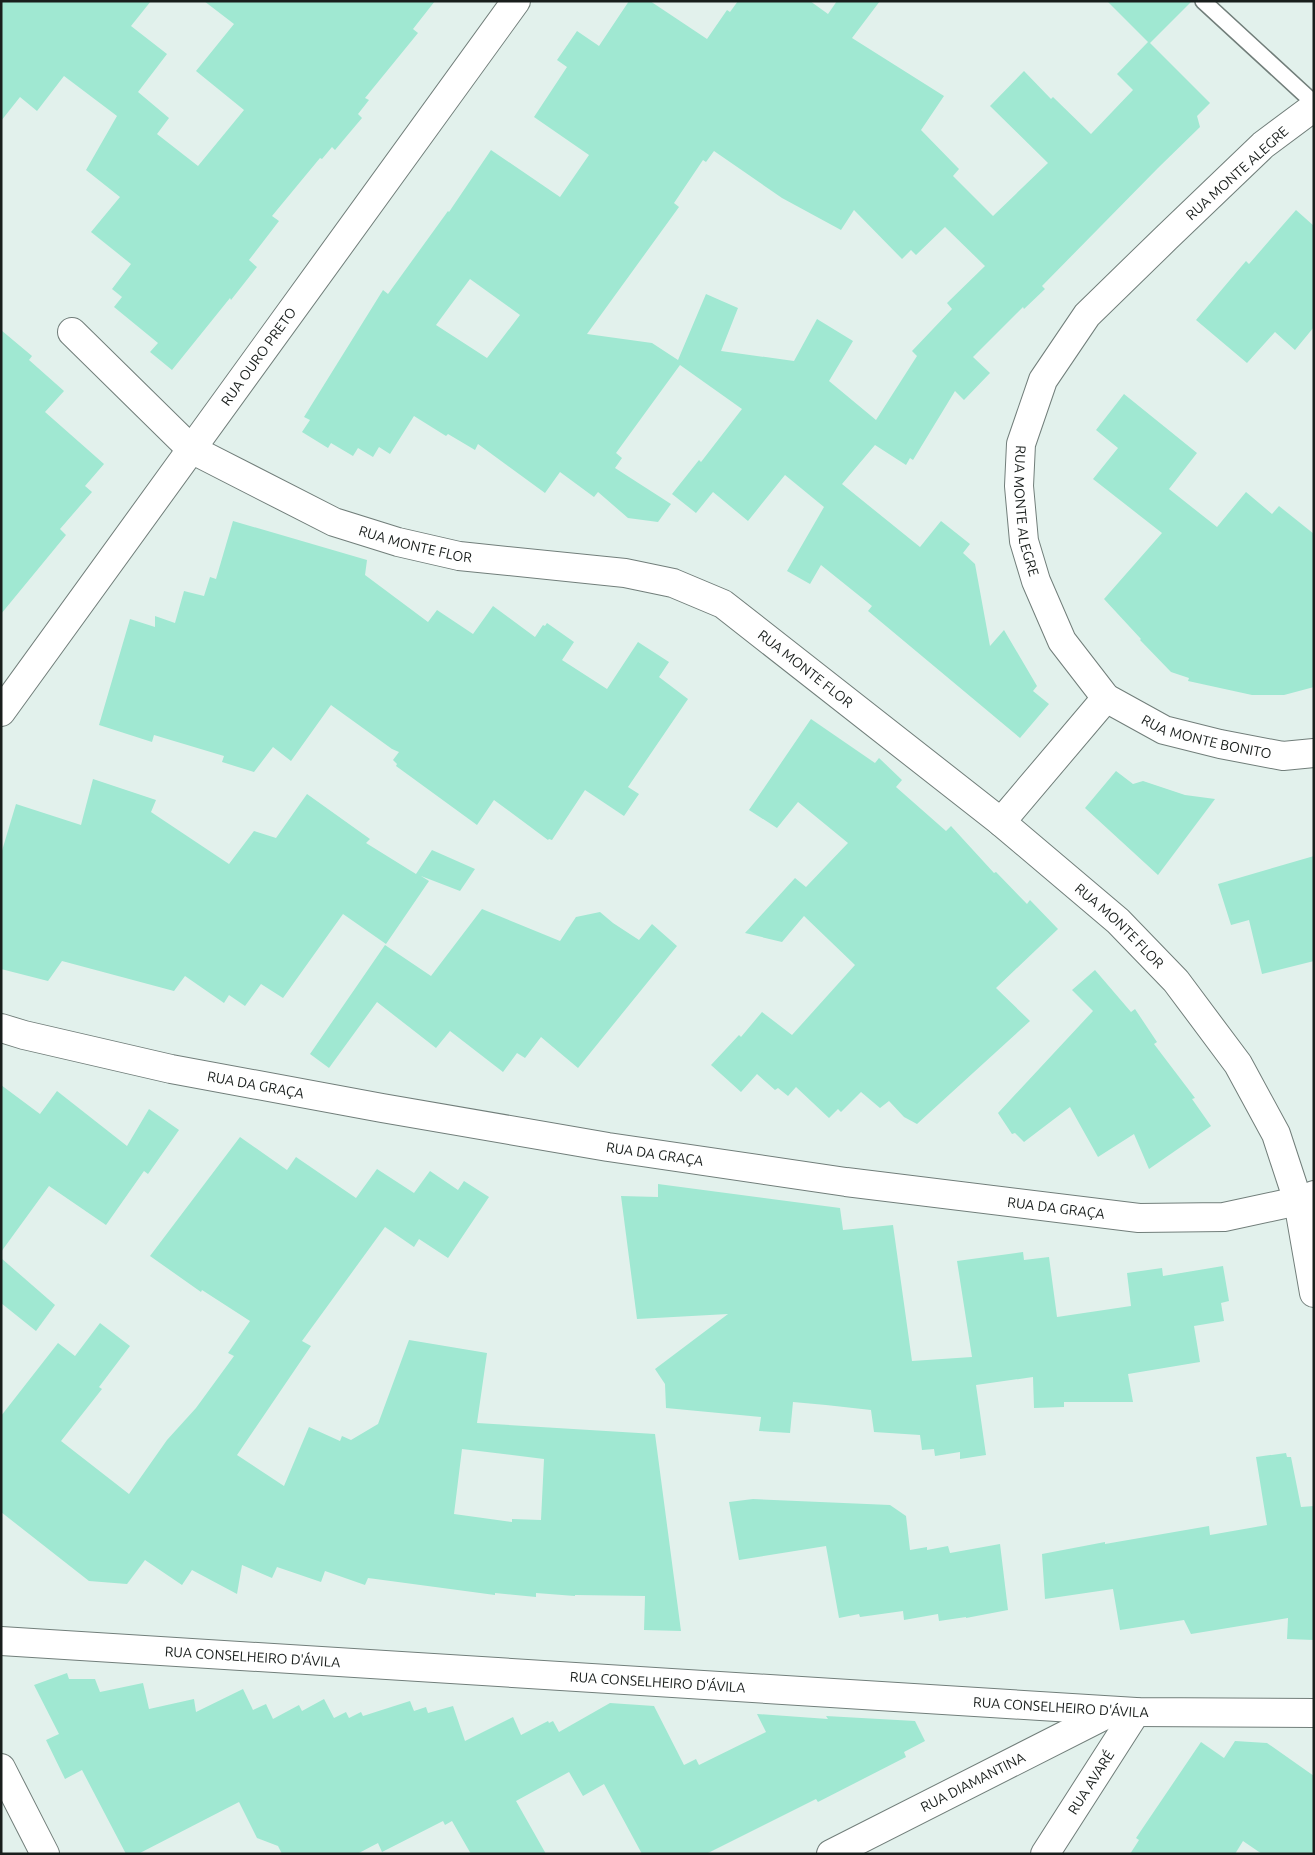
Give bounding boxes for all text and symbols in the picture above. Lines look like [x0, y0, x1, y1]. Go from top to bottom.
street label: RUA MONTE ALEGRE [1183, 123, 1292, 223]
street label: RUA OURO PRETO [218, 304, 299, 409]
street label: RUA MONTE ALEGRE [1011, 445, 1042, 578]
street label: RUA MONTE FLOR [357, 522, 473, 565]
street label: RUA MONTE FLOR [755, 627, 856, 711]
street label: RUA MONTE BONITO [1139, 711, 1273, 762]
street label: RUA MONTE FLOR [1072, 880, 1167, 972]
street label: RUA DA GRAÇA [206, 1068, 305, 1101]
street label: RUA DA GRAÇA [605, 1139, 704, 1169]
street label: RUA DA GRAÇA [1006, 1194, 1106, 1222]
street label: RUA CONSELHEIRO D'ÁVILA [164, 1643, 341, 1670]
street label: RUA CONSELHEIRO D'ÁVILA [569, 1669, 746, 1696]
street label: RUA CONSELHEIRO D'ÁVILA [973, 1694, 1149, 1720]
street label: RUA AVARÉ [1064, 1747, 1117, 1817]
street label: RUA DIAMANTINA [918, 1749, 1028, 1815]

